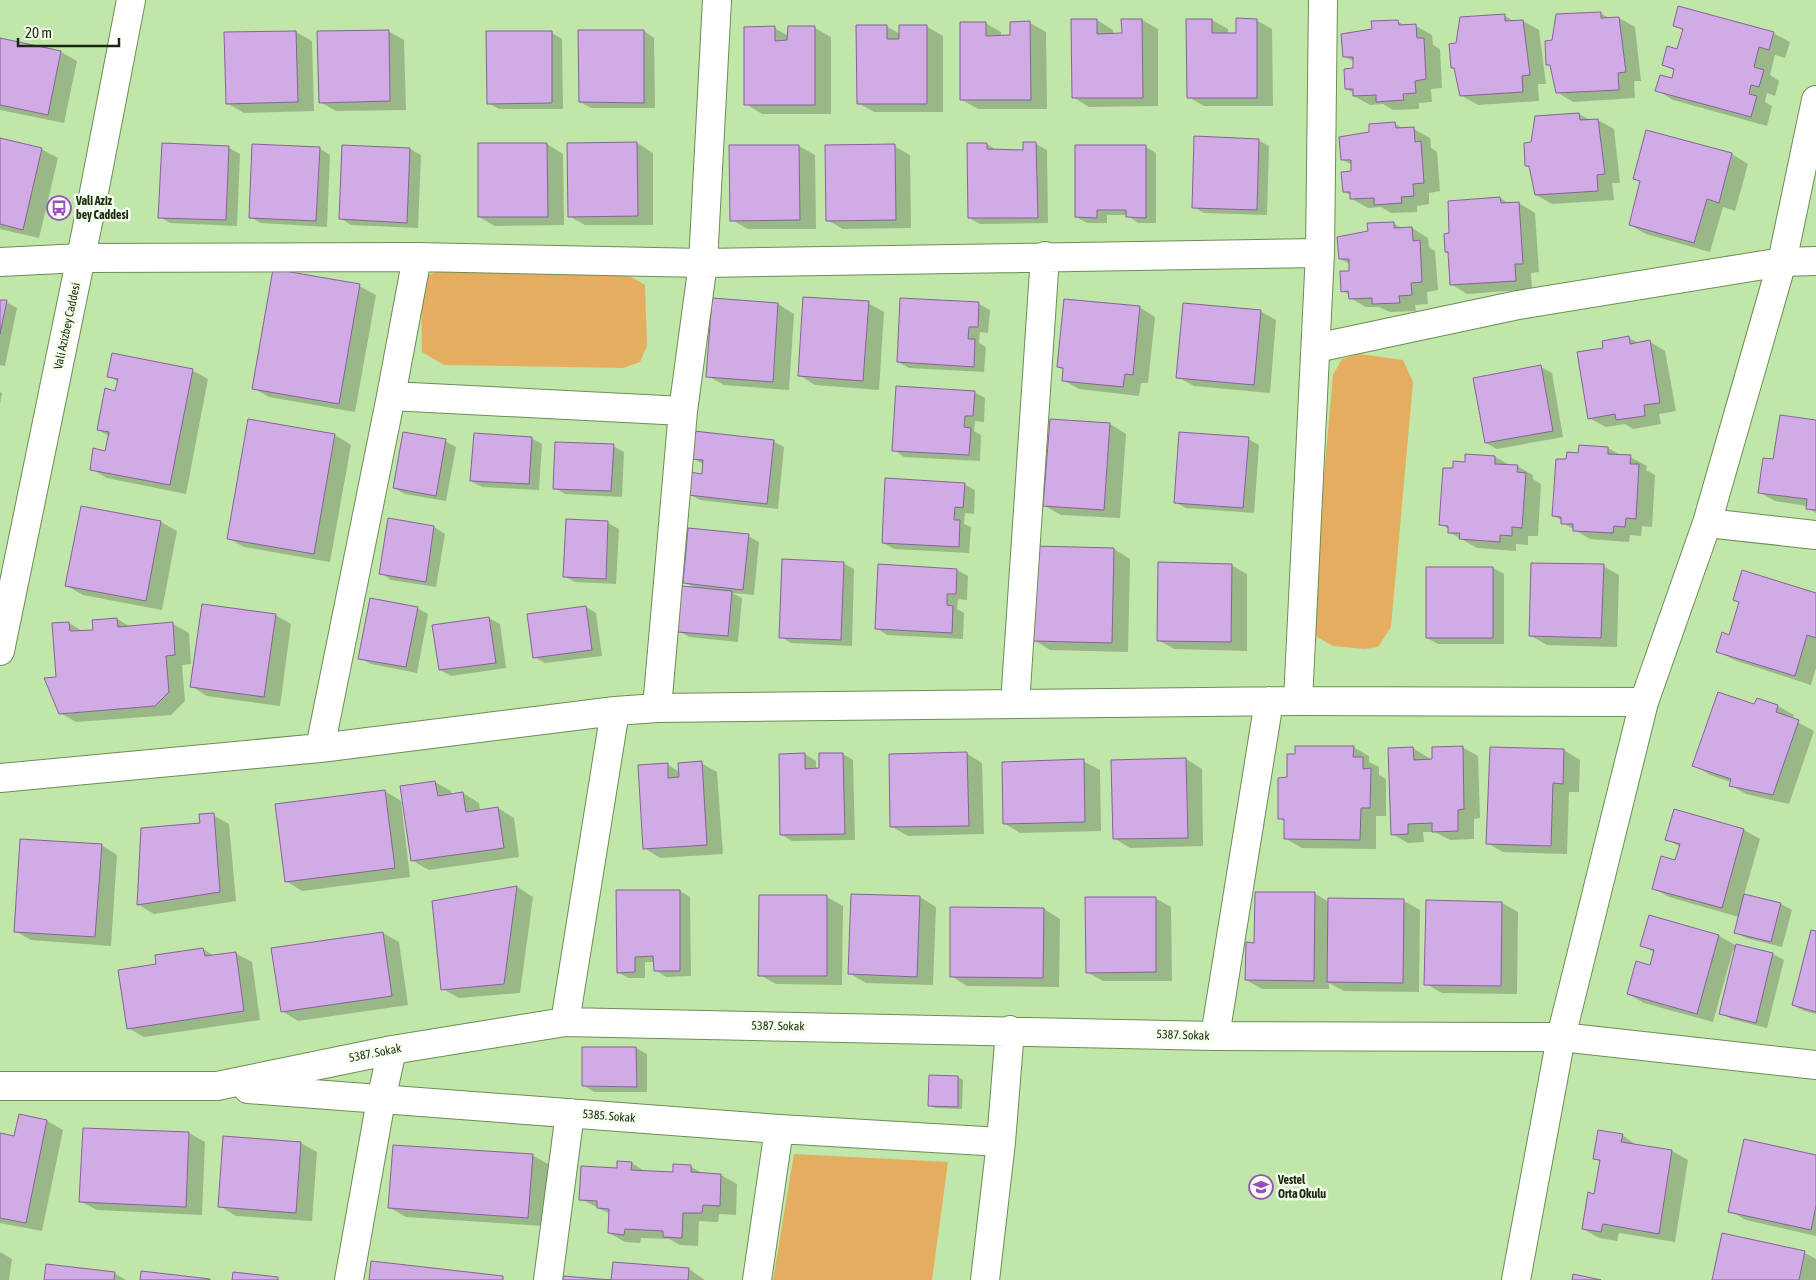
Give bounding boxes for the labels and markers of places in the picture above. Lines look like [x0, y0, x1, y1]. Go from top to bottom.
place label: Vali Aziz bey Caddesi [75, 194, 129, 222]
bus stop icon: Vali Aziz bey Caddesi [46, 195, 72, 221]
place label: Vestel Orta Okulu [1277, 1173, 1326, 1201]
school or university icon: Vestel Orta Okulu [1248, 1174, 1274, 1200]

